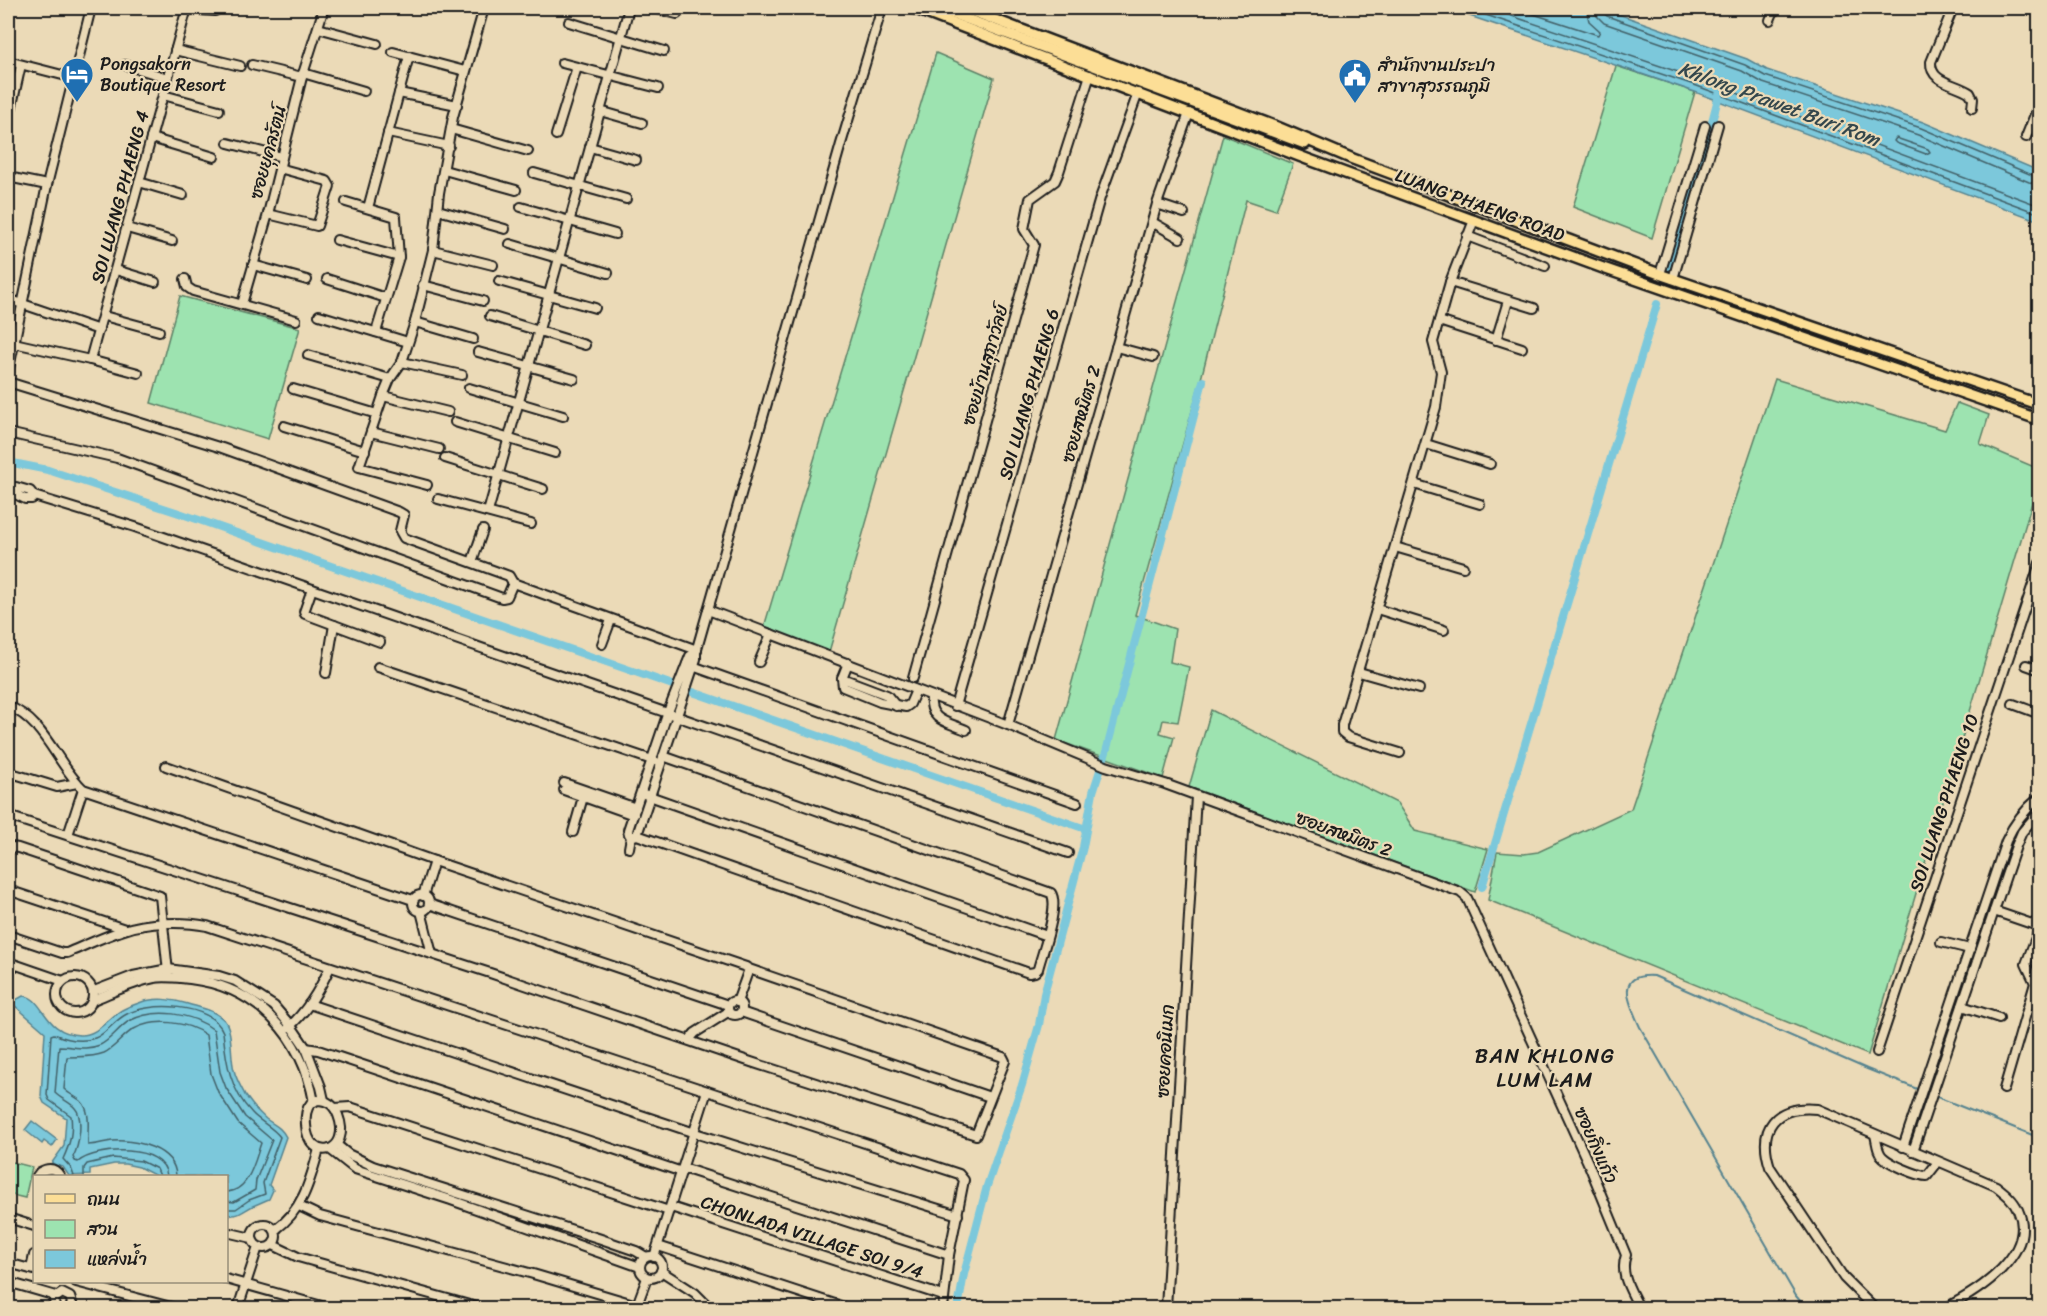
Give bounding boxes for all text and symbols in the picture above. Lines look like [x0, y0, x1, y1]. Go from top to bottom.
place label: Pongsakorn Boutique Resort [100, 48, 227, 101]
place label: สำนักงานประปา สาขาสุวรรณภูมิ [1377, 49, 1495, 102]
water label: Khlong Prawet Buri Rom [1673, 51, 1886, 157]
hotel icon: Pongsakorn Boutique Resort [59, 56, 95, 103]
public building icon: สำนักงานประปา สาขาสุวรรณภูมิ [1337, 57, 1373, 104]
street label: ซอยยุคลรัตน์ [240, 99, 297, 203]
street label: SOI LUANG PHAENG 4 [82, 107, 158, 287]
street label: LUANG PHAENG ROAD [1391, 159, 1570, 251]
street label: ซอยบ้านสุภาวัลย์ [952, 298, 1018, 429]
street label: SOI LUANG PHAENG 6 [989, 305, 1069, 483]
street label: ซอยสหมิตร 2 [1052, 361, 1110, 467]
street label: SOI LUANG PHAENG 10 [1900, 710, 1988, 896]
street label: ซอยสหมิตร 2 [1291, 802, 1397, 866]
street label: ซอยคอนิเมก [1147, 1003, 1183, 1099]
district label: BAN KHLONG LUM LAM [1475, 1037, 1615, 1099]
street label: ซอยกิ่งแก้ว [1565, 1101, 1627, 1189]
legend [33, 1175, 228, 1283]
text: ถนน [87, 1183, 120, 1215]
street label: CHONLADA VILLAGE SOI 9/4 [697, 1186, 927, 1288]
text: สวน [86, 1213, 119, 1245]
text: แหล่งน้ำ [87, 1243, 147, 1275]

